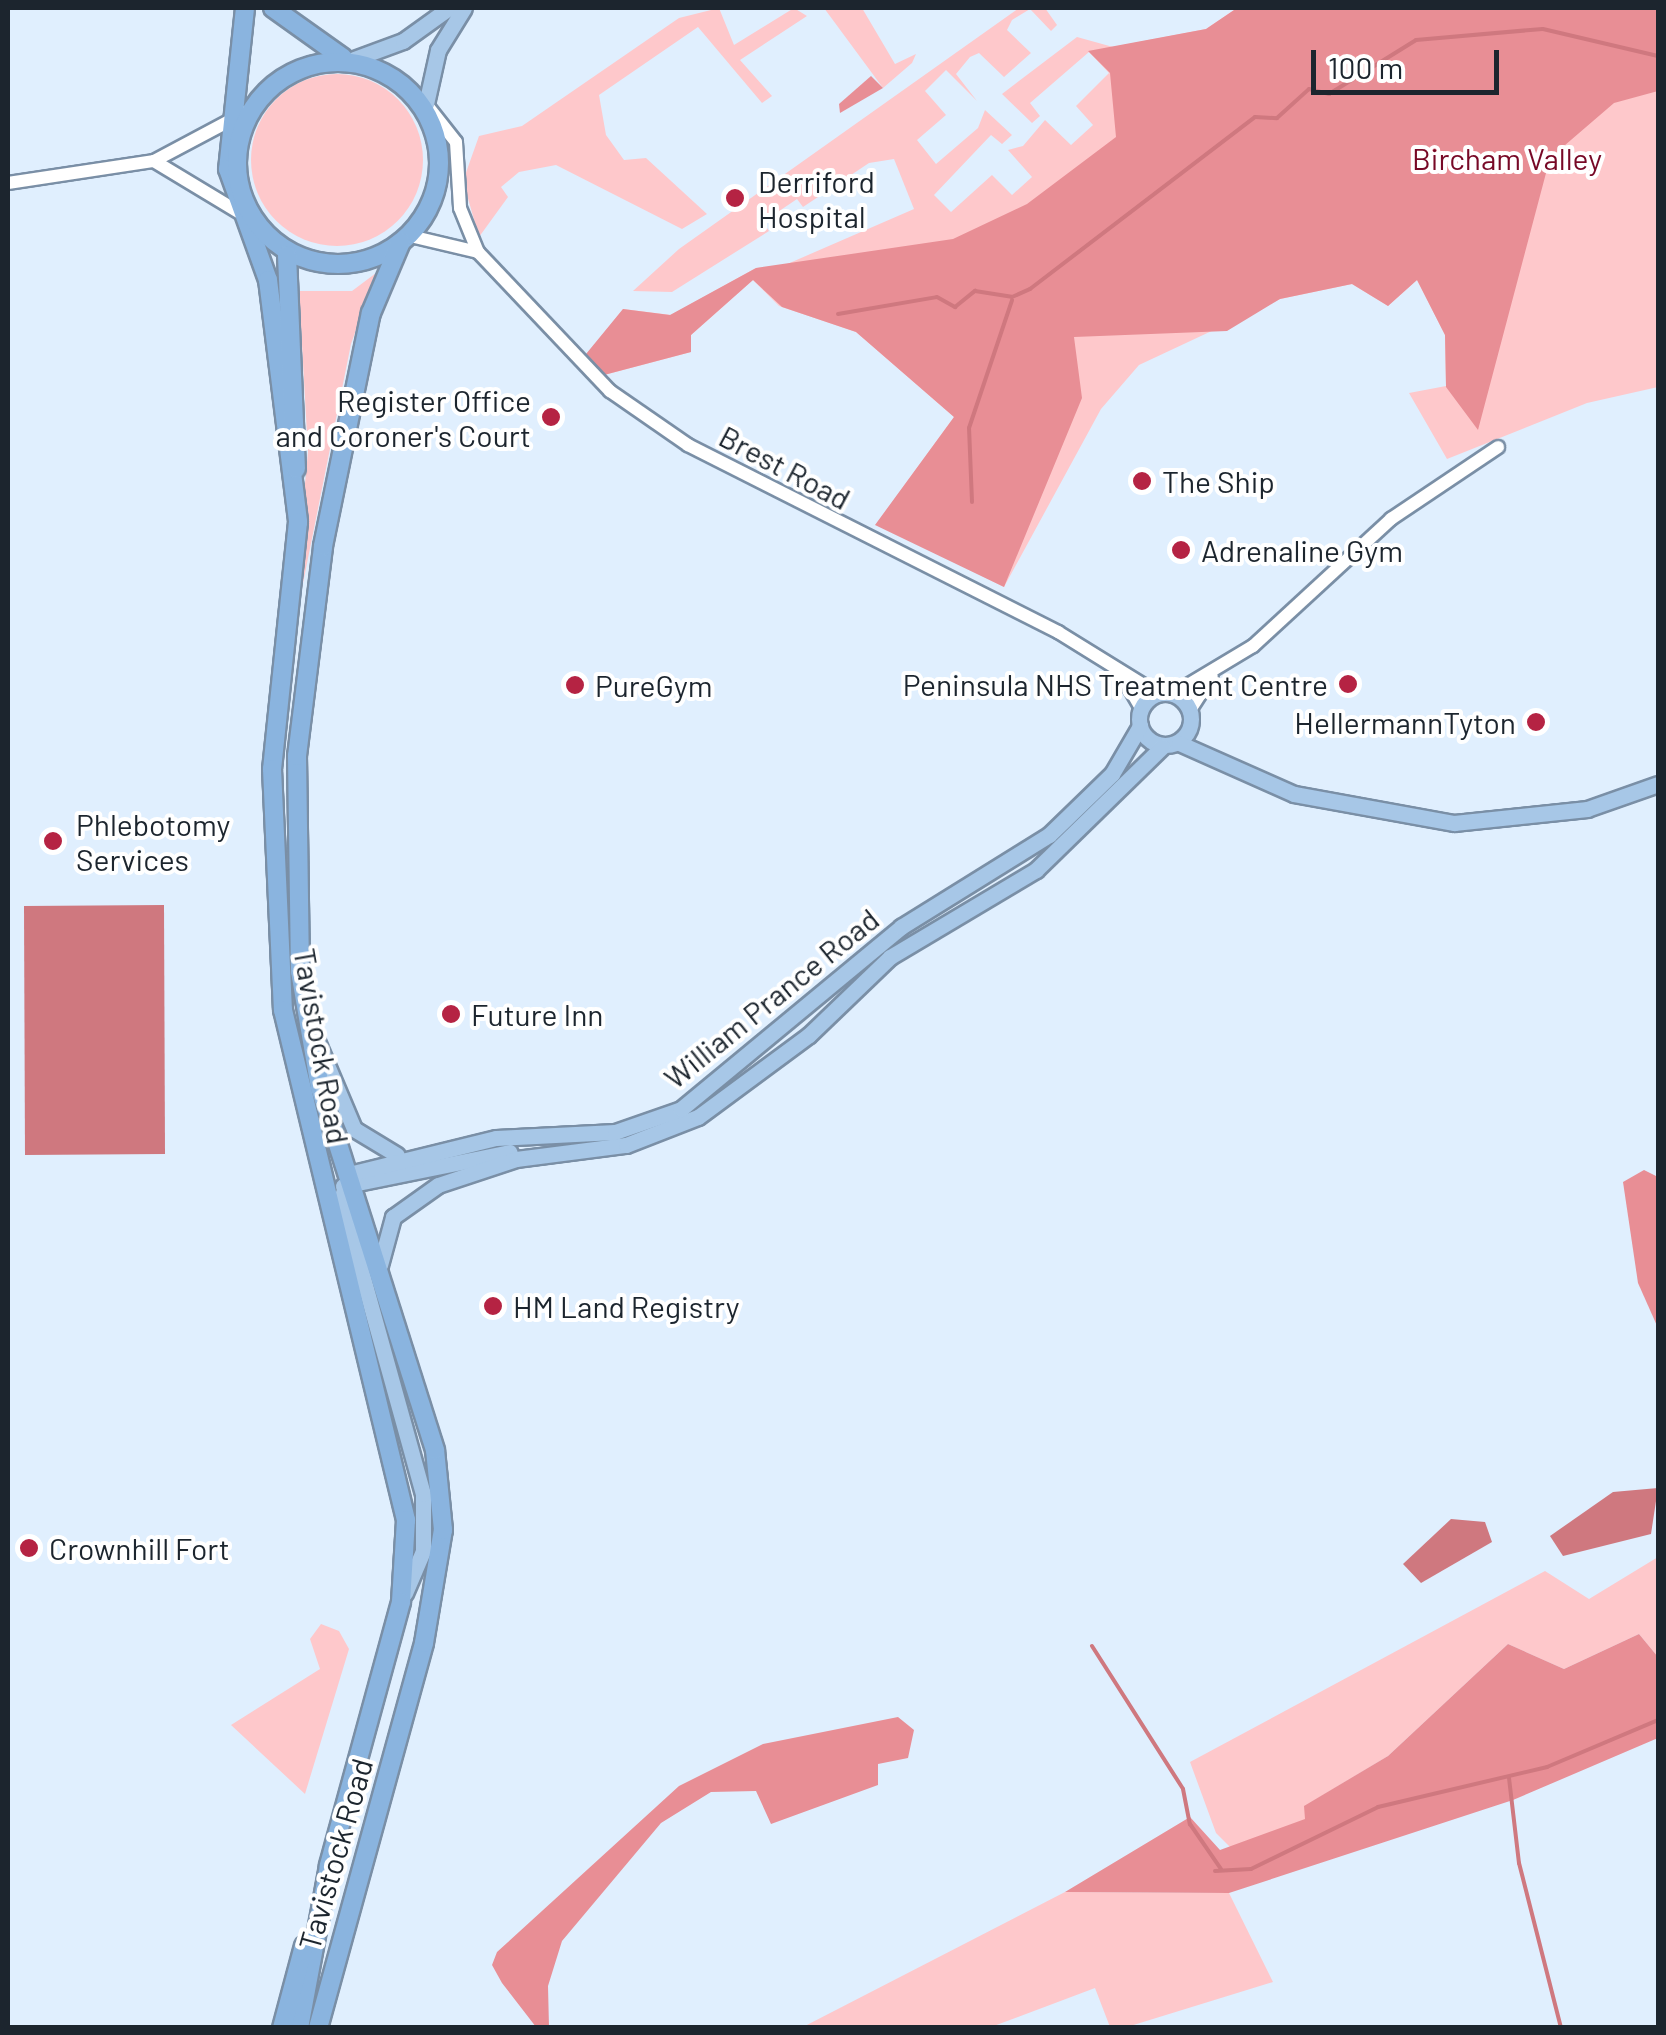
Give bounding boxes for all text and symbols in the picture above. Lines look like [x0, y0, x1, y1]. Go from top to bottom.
scale bar [1316, 30, 1504, 92]
text: 100 m [1328, 49, 1403, 85]
park label: Bircham Valley [1412, 140, 1602, 176]
place label: Derriford Hospital [758, 163, 875, 234]
marker: Derriford Hospital [722, 185, 748, 211]
place label: Register Office and Coroner's Court [275, 382, 531, 452]
marker: Register Office and Coroner's Court [540, 406, 562, 428]
street label: Brest Road [713, 418, 857, 516]
place label: The Ship [1162, 463, 1275, 499]
marker: The Ship [1131, 470, 1153, 492]
place label: Adrenaline Gym [1201, 532, 1403, 568]
marker: Adrenaline Gym [1170, 539, 1192, 561]
place label: Peninsula NHS Treatment Centre [903, 666, 1328, 702]
place label: PureGym [595, 667, 713, 703]
marker: Peninsula NHS Treatment Centre [1337, 673, 1359, 695]
marker: PureGym [564, 674, 586, 696]
place label: HellermannTyton [1294, 704, 1516, 740]
marker: HellermannTyton [1525, 711, 1547, 733]
place label: Phlebotomy Services [76, 806, 230, 876]
marker: Phlebotomy Services [40, 828, 66, 854]
street label: William Prance Road [657, 901, 885, 1095]
street label: Tavistock Road [287, 945, 357, 1147]
place label: Future Inn [471, 996, 604, 1032]
marker: Future Inn [440, 1003, 462, 1025]
place label: HM Land Registry [513, 1288, 740, 1324]
marker: HM Land Registry [482, 1295, 504, 1317]
place label: Crownhill Fort [49, 1530, 230, 1566]
marker: Crownhill Fort [18, 1537, 40, 1559]
street label: Tavistock Road [290, 1754, 380, 1954]

